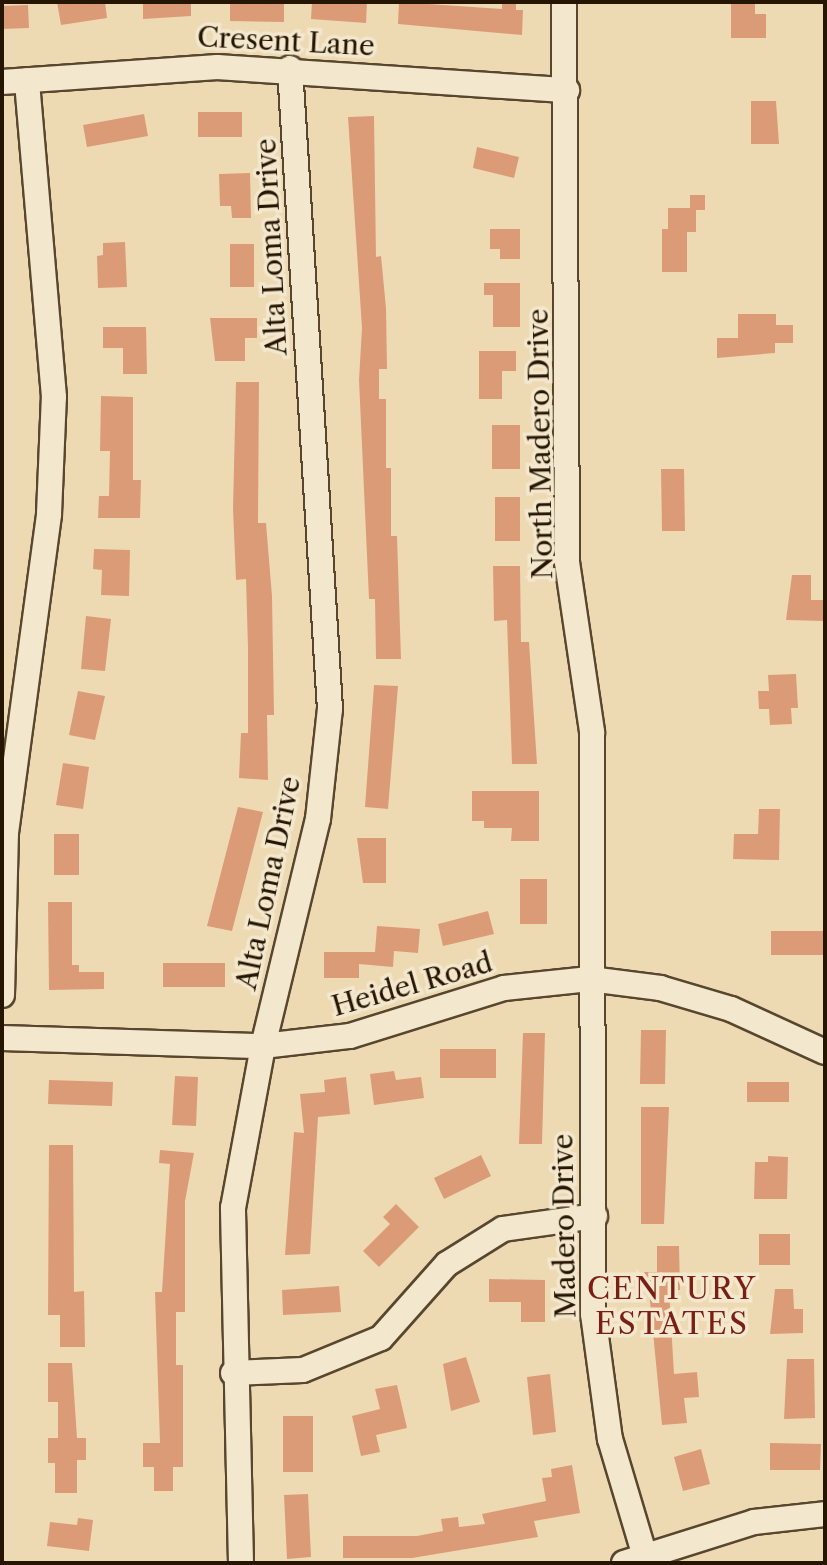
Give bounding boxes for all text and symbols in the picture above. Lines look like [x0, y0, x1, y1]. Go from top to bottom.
street label: Cresent Lane [196, 20, 376, 62]
street label: Alta Loma Drive [249, 137, 293, 357]
street label: North Madero Drive [521, 308, 559, 580]
street label: Alta Loma Drive [229, 773, 307, 993]
street label: Heidel Road [328, 945, 496, 1023]
street label: Madero Drive [546, 1134, 582, 1318]
district label: CENTURY ESTATES [587, 1271, 757, 1342]

